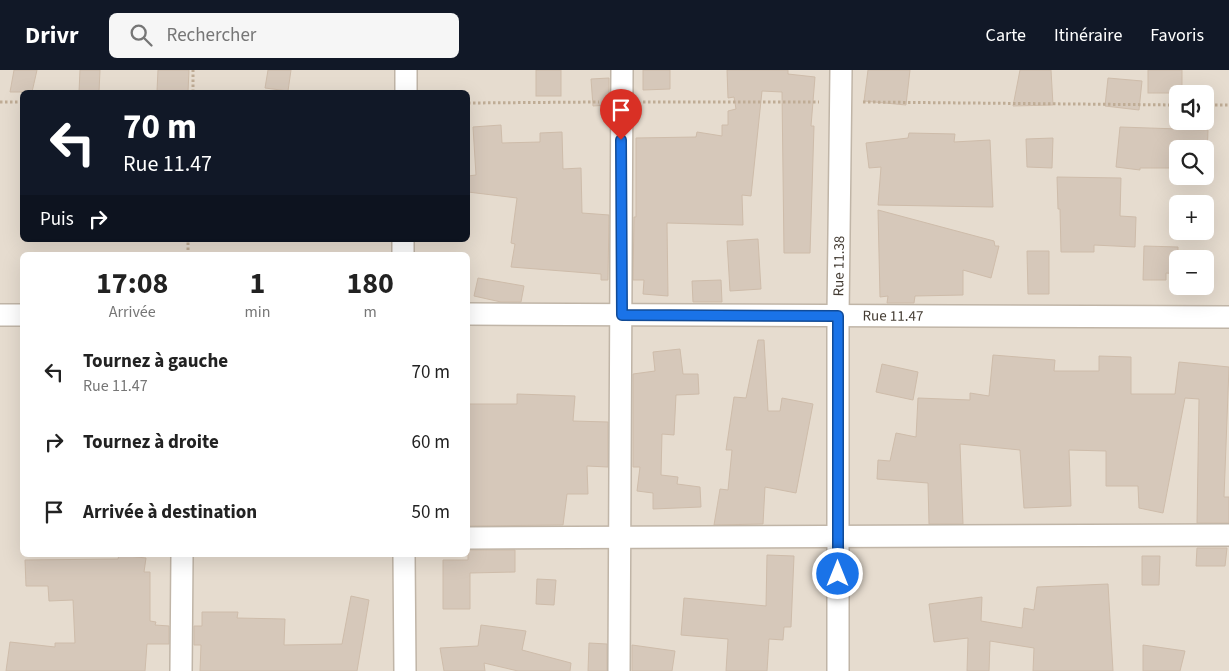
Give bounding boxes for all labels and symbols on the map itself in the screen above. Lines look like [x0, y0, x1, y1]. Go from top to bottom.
pin [600, 89, 642, 140]
street label: Rue 11.38 [828, 235, 850, 297]
street label: Rue 11.47 [863, 306, 923, 327]
position arrow [811, 547, 863, 599]

